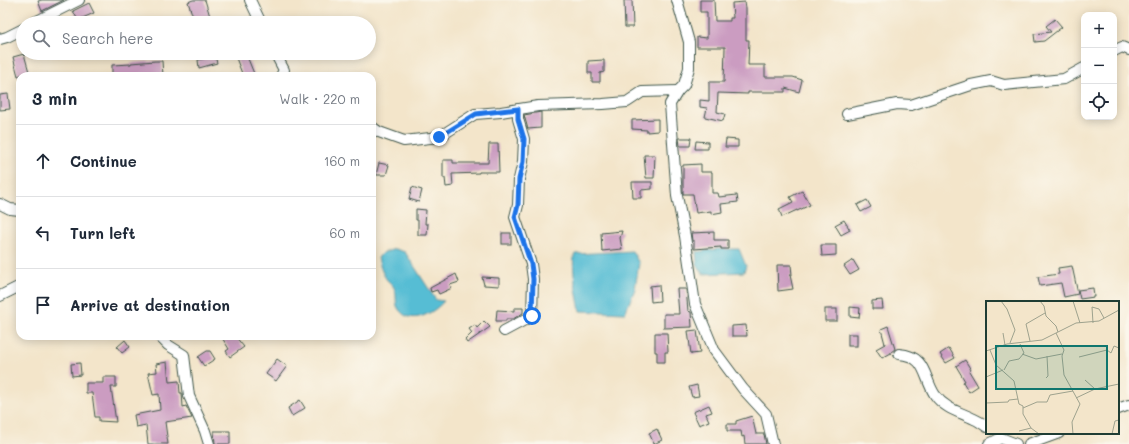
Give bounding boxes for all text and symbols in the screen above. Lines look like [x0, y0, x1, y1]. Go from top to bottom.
map controls [1081, 12, 1117, 120]
button: + [1081, 12, 1117, 48]
search box [16, 16, 376, 60]
icon: search [30, 27, 52, 49]
text: Search here [62, 28, 153, 48]
button: − [1081, 48, 1117, 84]
button: locate [1081, 84, 1117, 120]
text: 3 min [32, 87, 77, 109]
text: Walk · 220 m [279, 90, 360, 107]
route end [430, 128, 448, 146]
icon: ahead [32, 150, 54, 172]
text: Continue [70, 151, 137, 171]
text: 160 m [324, 152, 360, 169]
icon: left [32, 222, 54, 244]
text: Turn left [70, 223, 135, 243]
text: 60 m [330, 224, 360, 241]
icon: arrive [32, 294, 54, 316]
text: Arrive at destination [70, 295, 230, 315]
inset map [986, 301, 1119, 434]
route start [523, 307, 541, 325]

